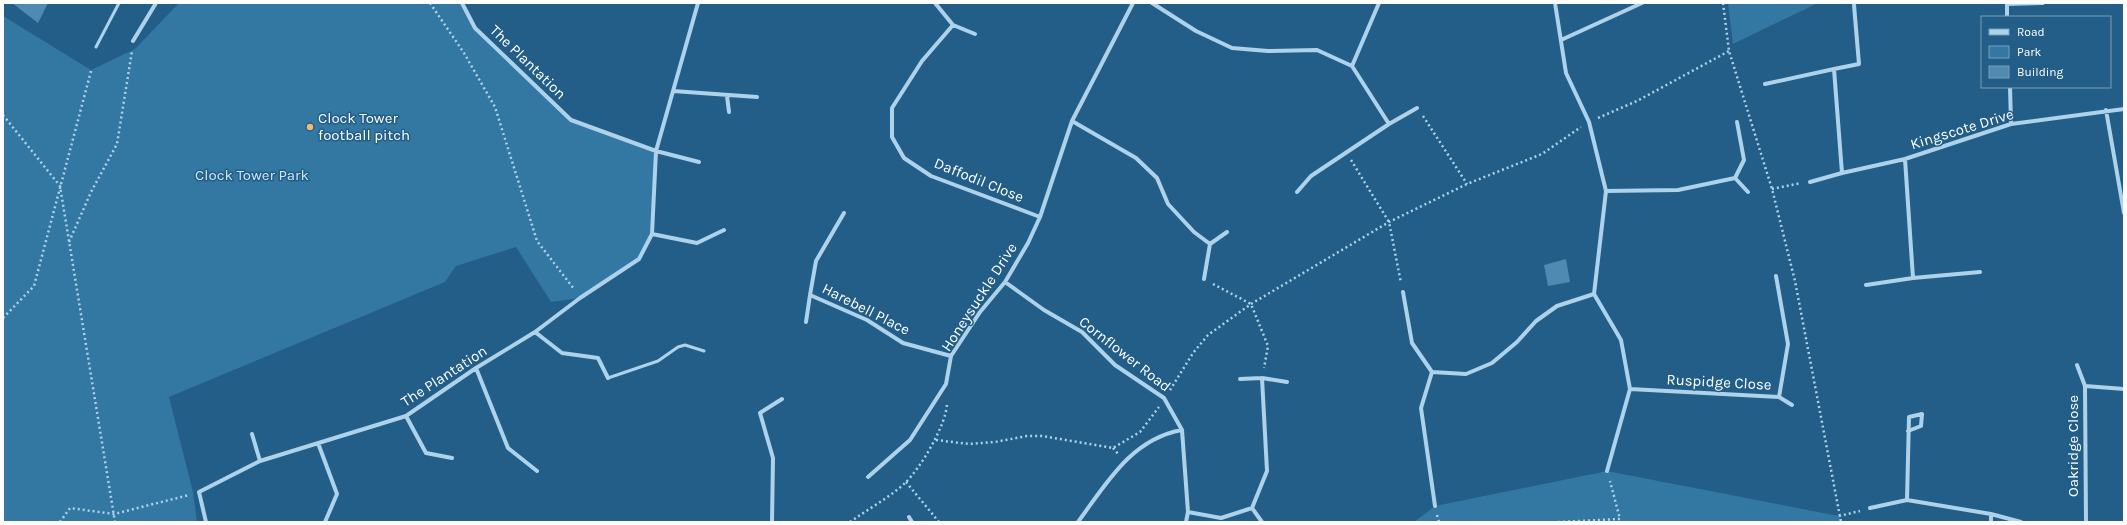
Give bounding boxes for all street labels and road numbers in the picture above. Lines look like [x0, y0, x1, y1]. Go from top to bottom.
street label: The Plantation [486, 21, 570, 103]
street label: Kingscote Drive [1908, 105, 2016, 153]
street label: Daffodil Close [932, 154, 1026, 206]
street label: Honeysuckle Drive [937, 239, 1021, 355]
street label: Harebell Place [819, 279, 913, 339]
street label: Cornflower Road [1076, 313, 1174, 395]
street label: The Plantation [398, 342, 490, 410]
street label: Ruspidge Close [1666, 370, 1772, 394]
street label: Oakridge Close [2064, 395, 2082, 497]

